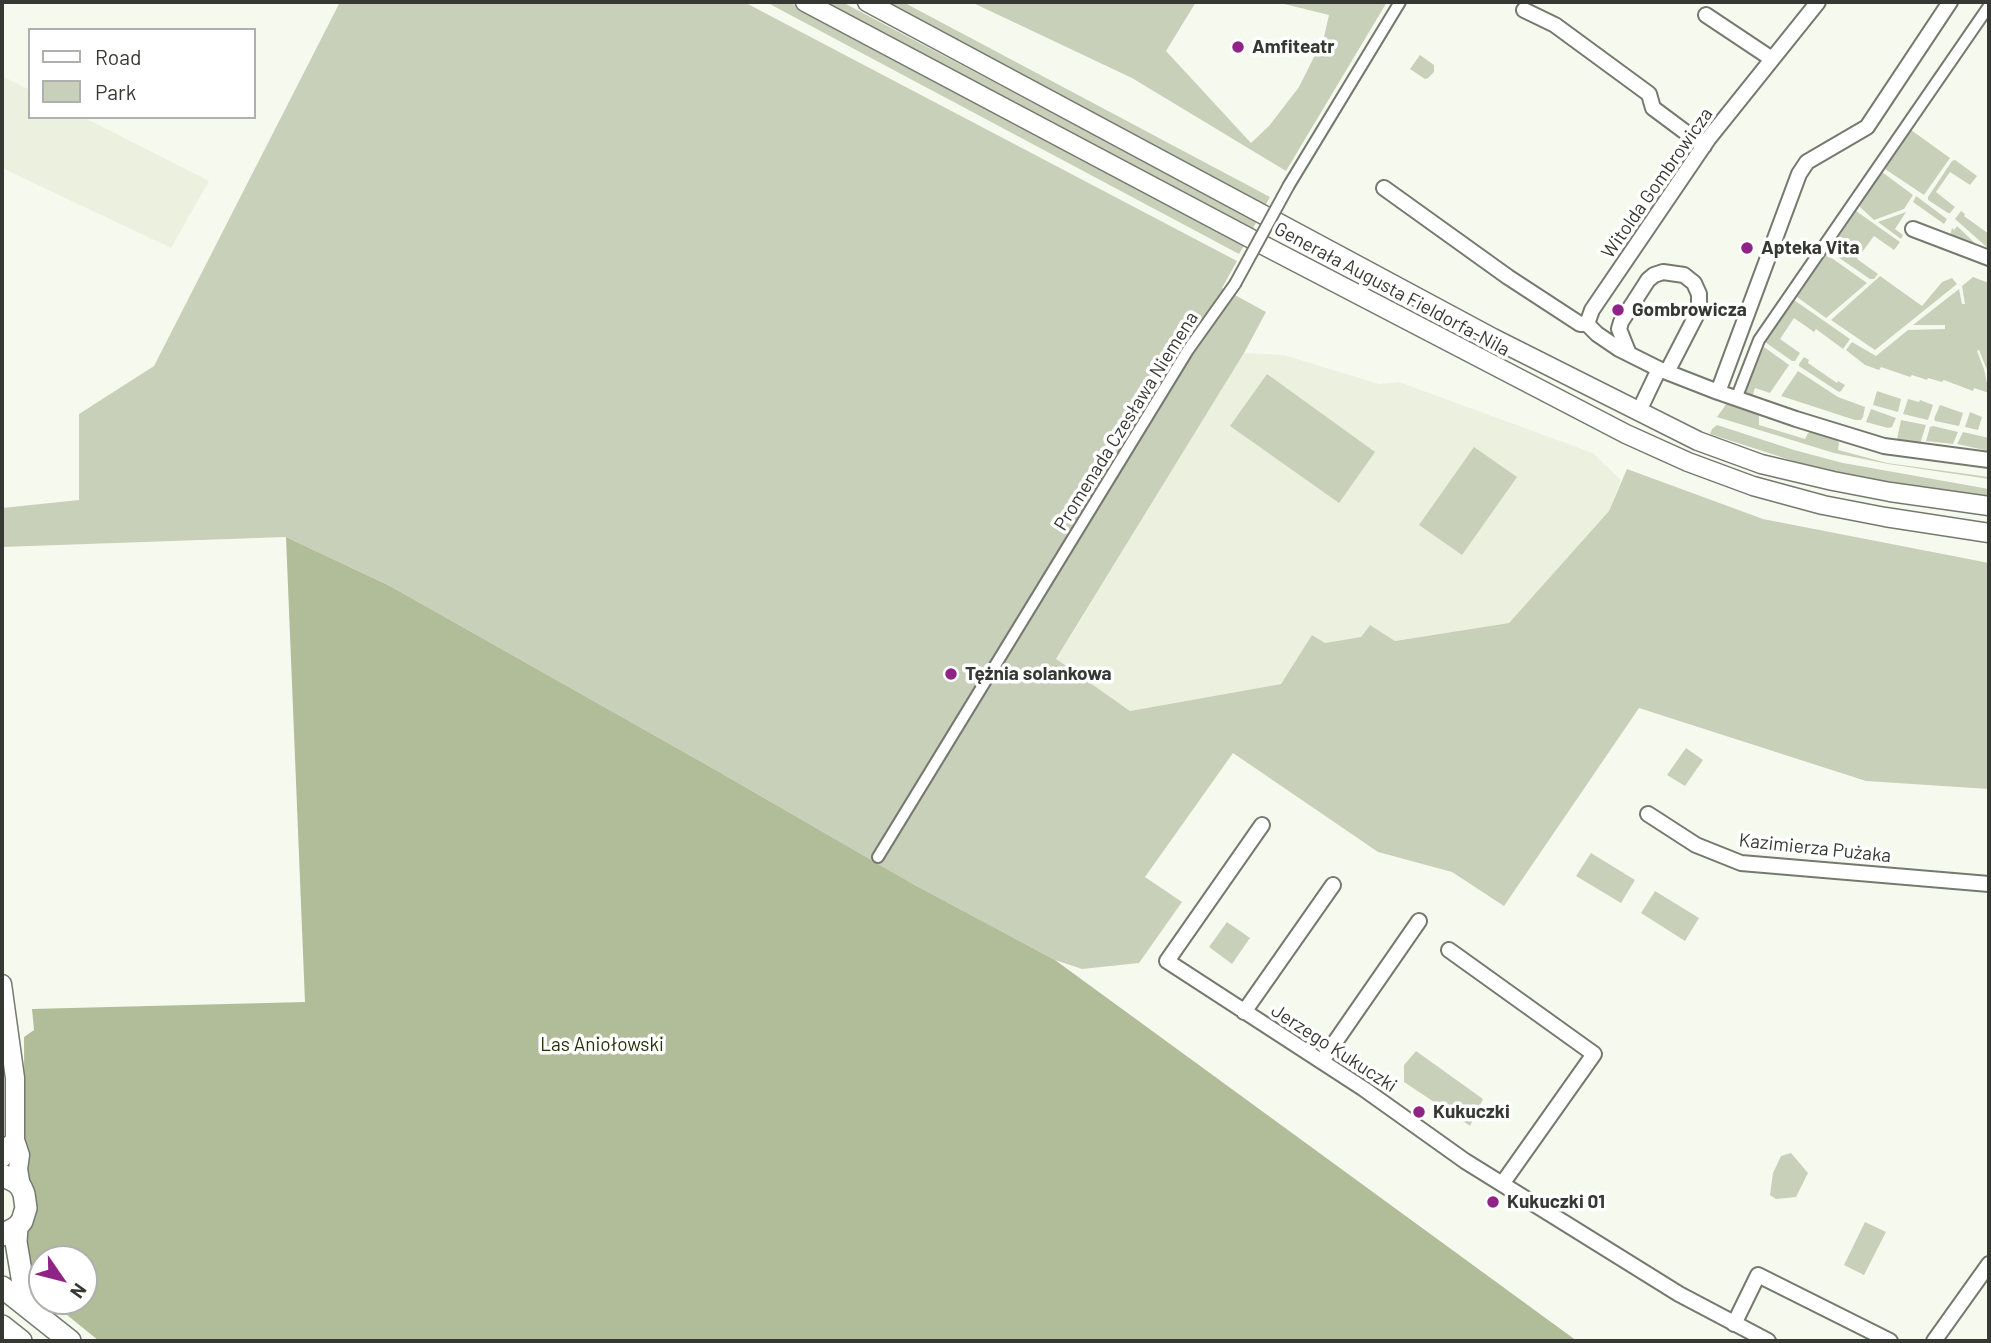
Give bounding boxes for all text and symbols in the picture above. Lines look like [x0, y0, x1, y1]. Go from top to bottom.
legend [28, 28, 256, 119]
place label: Amfiteatr [1252, 36, 1334, 58]
marker: Amfiteatr [1230, 39, 1246, 55]
text: Road [95, 44, 141, 69]
text: Park [95, 79, 136, 104]
street label: Witolda Gombrowicza [1597, 103, 1717, 263]
street label: Generała Augusta Fieldorfa-Nila [1270, 217, 1514, 361]
place label: Apteka Vita [1761, 237, 1859, 259]
marker: Apteka Vita [1739, 240, 1755, 256]
place label: Gombrowicza [1632, 299, 1747, 321]
marker: Gombrowicza [1610, 302, 1626, 318]
street label: Promenada Czesława Niemena [1049, 307, 1203, 535]
place label: Tężnia solankowa [965, 663, 1112, 685]
marker: Tężnia solankowa [943, 666, 959, 682]
street label: Kazimierza Pużaka [1738, 829, 1892, 867]
street label: Jerzego Kukuczki [1267, 999, 1401, 1097]
park label: Las Aniołowski [540, 1034, 664, 1056]
place label: Kukuczki [1433, 1101, 1510, 1123]
marker: Kukuczki [1411, 1104, 1427, 1120]
place label: Kukuczki 01 [1507, 1191, 1605, 1213]
marker: Kukuczki 01 [1485, 1194, 1501, 1210]
north arrow [28, 1245, 98, 1315]
text: N [66, 1279, 92, 1303]

